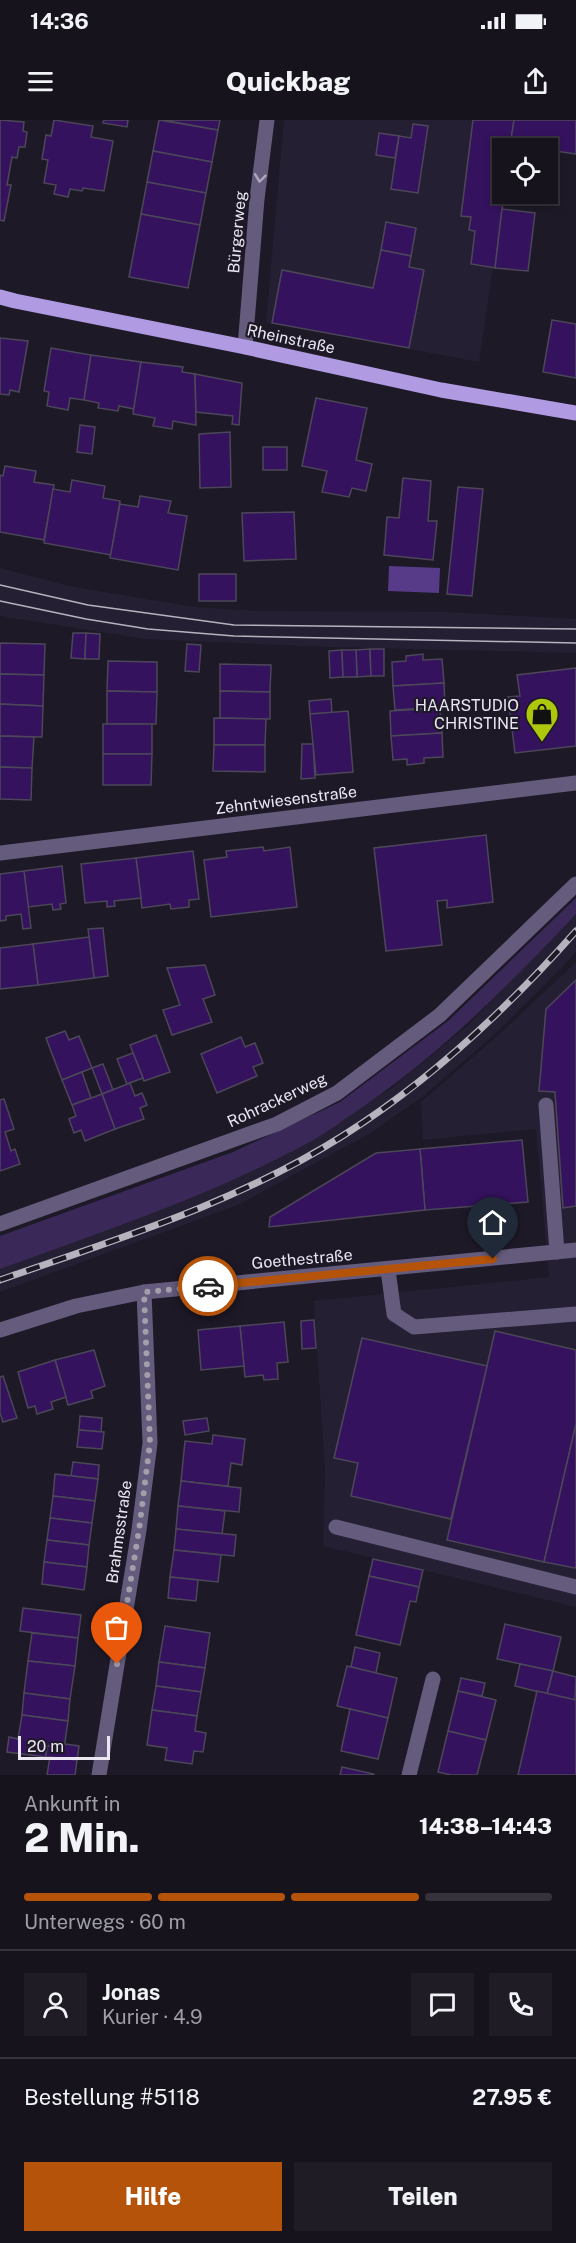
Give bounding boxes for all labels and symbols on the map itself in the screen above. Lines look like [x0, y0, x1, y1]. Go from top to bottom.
one-way arrow [254, 173, 267, 183]
street label: Bürgerweg [224, 190, 250, 274]
street label: Rheinstraße [245, 320, 337, 358]
place label: HAARSTUDIO CHRISTINE [415, 696, 519, 733]
shop icon: HAARSTUDIO CHRISTINE [524, 696, 560, 743]
street label: Zehntwiesenstraße [214, 782, 358, 818]
street label: Rohrackerweg [224, 1069, 330, 1131]
pin [467, 1197, 518, 1259]
street label: Goethestraße [251, 1245, 353, 1273]
courier [178, 1256, 238, 1316]
street label: Brahmsstraße [102, 1479, 136, 1585]
pin [91, 1602, 142, 1664]
scale bar [18, 1733, 110, 1760]

